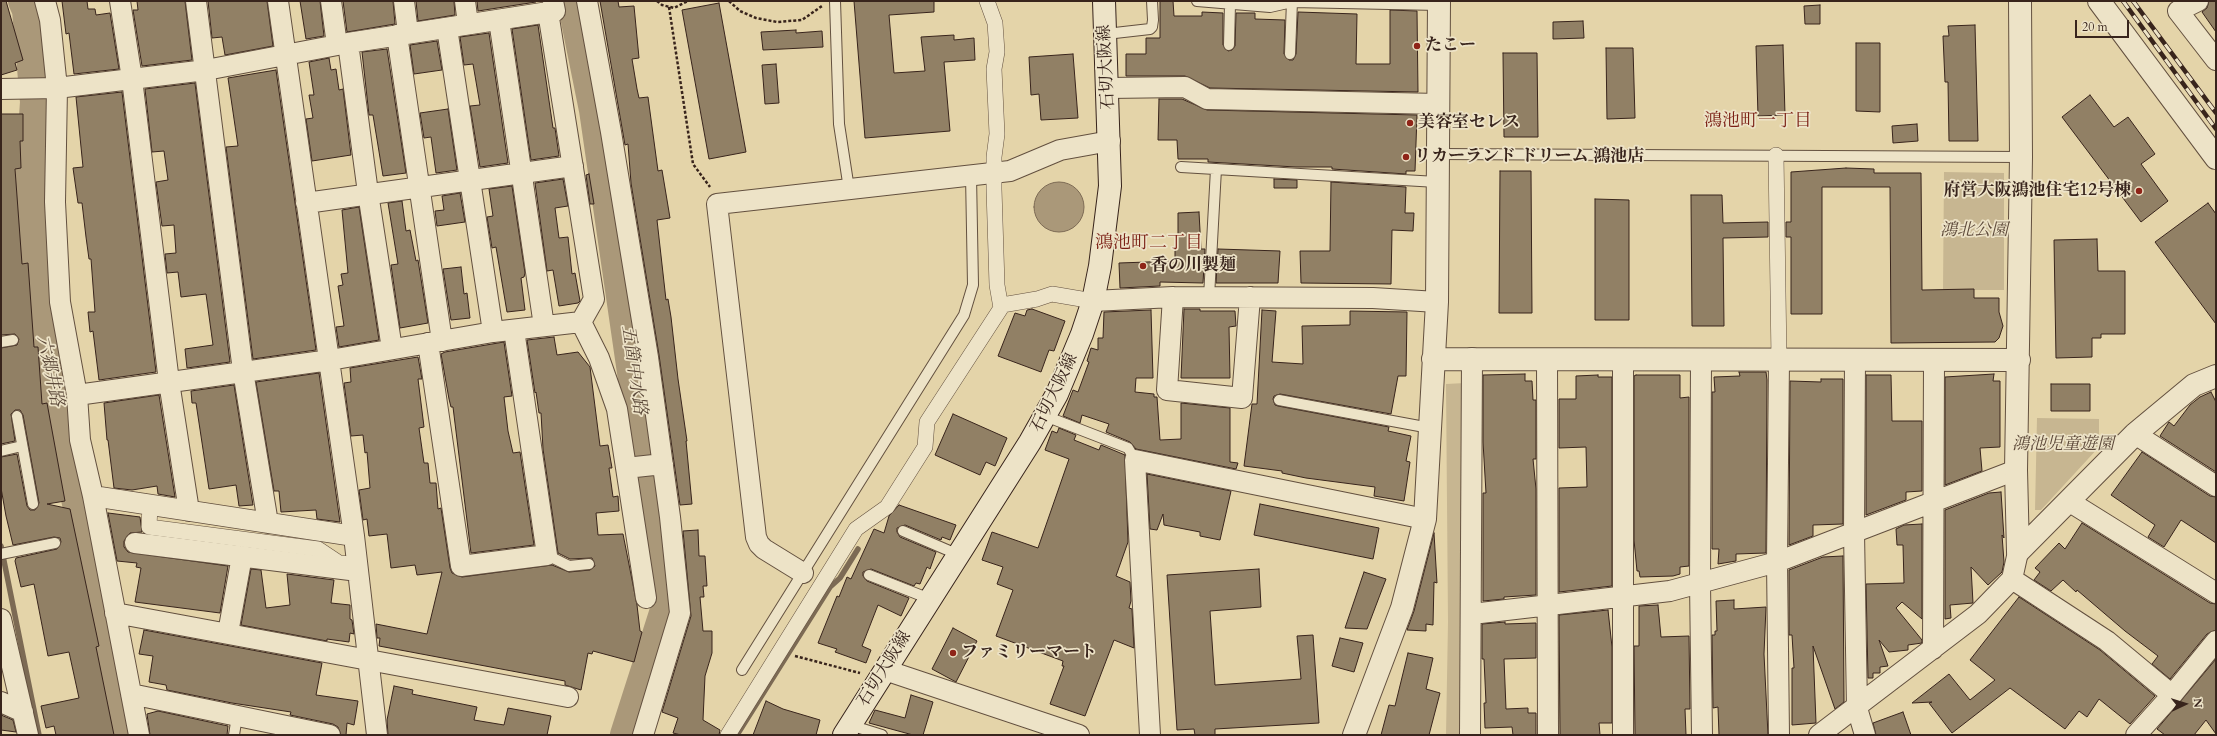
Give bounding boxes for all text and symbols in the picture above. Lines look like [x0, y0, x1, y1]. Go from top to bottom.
scale bar [2077, 12, 2131, 38]
text: 20 m [2082, 19, 2108, 35]
street label: 石切大阪線 [1095, 24, 1119, 110]
place label: たこー [1425, 36, 1476, 56]
marker: たこー [1412, 41, 1422, 51]
district label: 鴻池町一丁目 [1704, 111, 1812, 133]
place label: 美容室セレス [1418, 113, 1520, 133]
marker: 美容室セレス [1405, 118, 1415, 128]
place label: リカーランド ドリーム 鴻池店 [1414, 147, 1644, 167]
marker: リカーランド ドリーム 鴻池店 [1401, 152, 1411, 162]
place label: 府営大阪鴻池住宅12号棟 [1944, 181, 2131, 201]
marker: 府営大阪鴻池住宅12号棟 [2134, 186, 2144, 196]
park label: 鴻北公園 [1940, 221, 2008, 241]
district label: 鴻池町二丁目 [1095, 233, 1203, 255]
place label: 香の川製麺 [1151, 256, 1236, 276]
marker: 香の川製麺 [1138, 261, 1148, 271]
water label: 五箇中水路 [616, 324, 650, 416]
water label: 六郷井路 [31, 334, 67, 408]
street label: 石切大阪線 [1027, 350, 1083, 436]
park label: 鴻池児童遊園 [2012, 435, 2114, 455]
street label: 石切大阪線 [854, 628, 916, 710]
place label: ファミリーマート [961, 643, 1097, 663]
marker: ファミリーマート [948, 648, 958, 658]
north arrow [2165, 684, 2205, 724]
text: N [2190, 698, 2205, 708]

